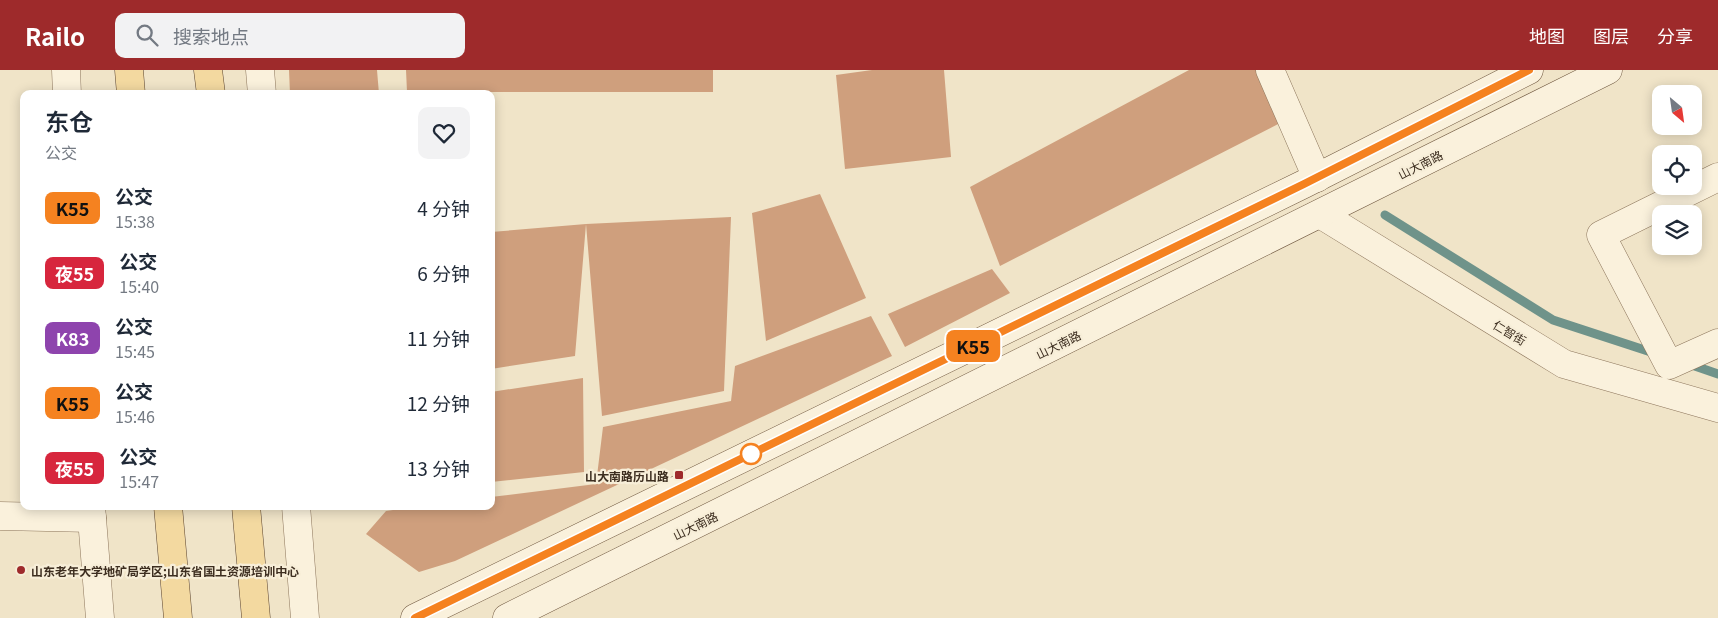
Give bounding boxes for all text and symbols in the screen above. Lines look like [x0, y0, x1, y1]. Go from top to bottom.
search box [115, 13, 465, 58]
text: Railo [25, 18, 85, 53]
icon: search [133, 21, 161, 49]
text: 搜索地点 [173, 22, 249, 49]
text: 地图 [1529, 22, 1565, 48]
text: 图层 [1593, 22, 1629, 48]
text: 分享 [1657, 22, 1693, 48]
north arrow [1652, 85, 1702, 135]
map controls [1652, 85, 1702, 255]
text: 东仓 [45, 103, 93, 138]
button: heart [418, 107, 470, 159]
text: 公交 [45, 140, 77, 164]
button: locate [1652, 145, 1702, 195]
street label: 山大南路 [1395, 146, 1445, 182]
text: 公交 [115, 182, 153, 209]
text: 4 分钟 [417, 194, 470, 221]
text: K55 [56, 195, 89, 221]
button: layers [1652, 205, 1702, 255]
text: 15:38 [115, 209, 155, 233]
text: 公交 [119, 247, 157, 274]
text: 6 分钟 [417, 259, 470, 286]
text: 夜55 [55, 260, 94, 286]
text: 15:40 [119, 274, 159, 298]
text: 公交 [115, 312, 153, 339]
street label: 仁智街 [1490, 315, 1530, 349]
text: 11 分钟 [407, 324, 470, 351]
text: K83 [56, 325, 89, 351]
street label: 山大南路 [1033, 326, 1083, 362]
line badge: K55 [944, 330, 1002, 362]
text: K55 [956, 333, 990, 359]
text: 15:45 [115, 339, 155, 363]
text: 公交 [115, 377, 153, 404]
text: 12 分钟 [407, 389, 470, 416]
text: K55 [56, 390, 89, 416]
text: 15:46 [115, 404, 155, 428]
text: 公交 [119, 442, 157, 469]
unlabelled marker [740, 443, 762, 465]
text: 13 分钟 [407, 454, 470, 481]
text: 夜55 [55, 455, 94, 481]
place label: 山大南路历山路 [585, 467, 669, 484]
text: 15:47 [119, 469, 159, 493]
marker: 山大南路历山路 [673, 469, 685, 481]
street label: 山大南路 [670, 507, 720, 543]
place label: 山东老年大学地矿局学区;山东省国土资源培训中心 [31, 562, 299, 579]
marker: 山东老年大学地矿局学区;山东省国土资源培训中心 [15, 564, 27, 576]

